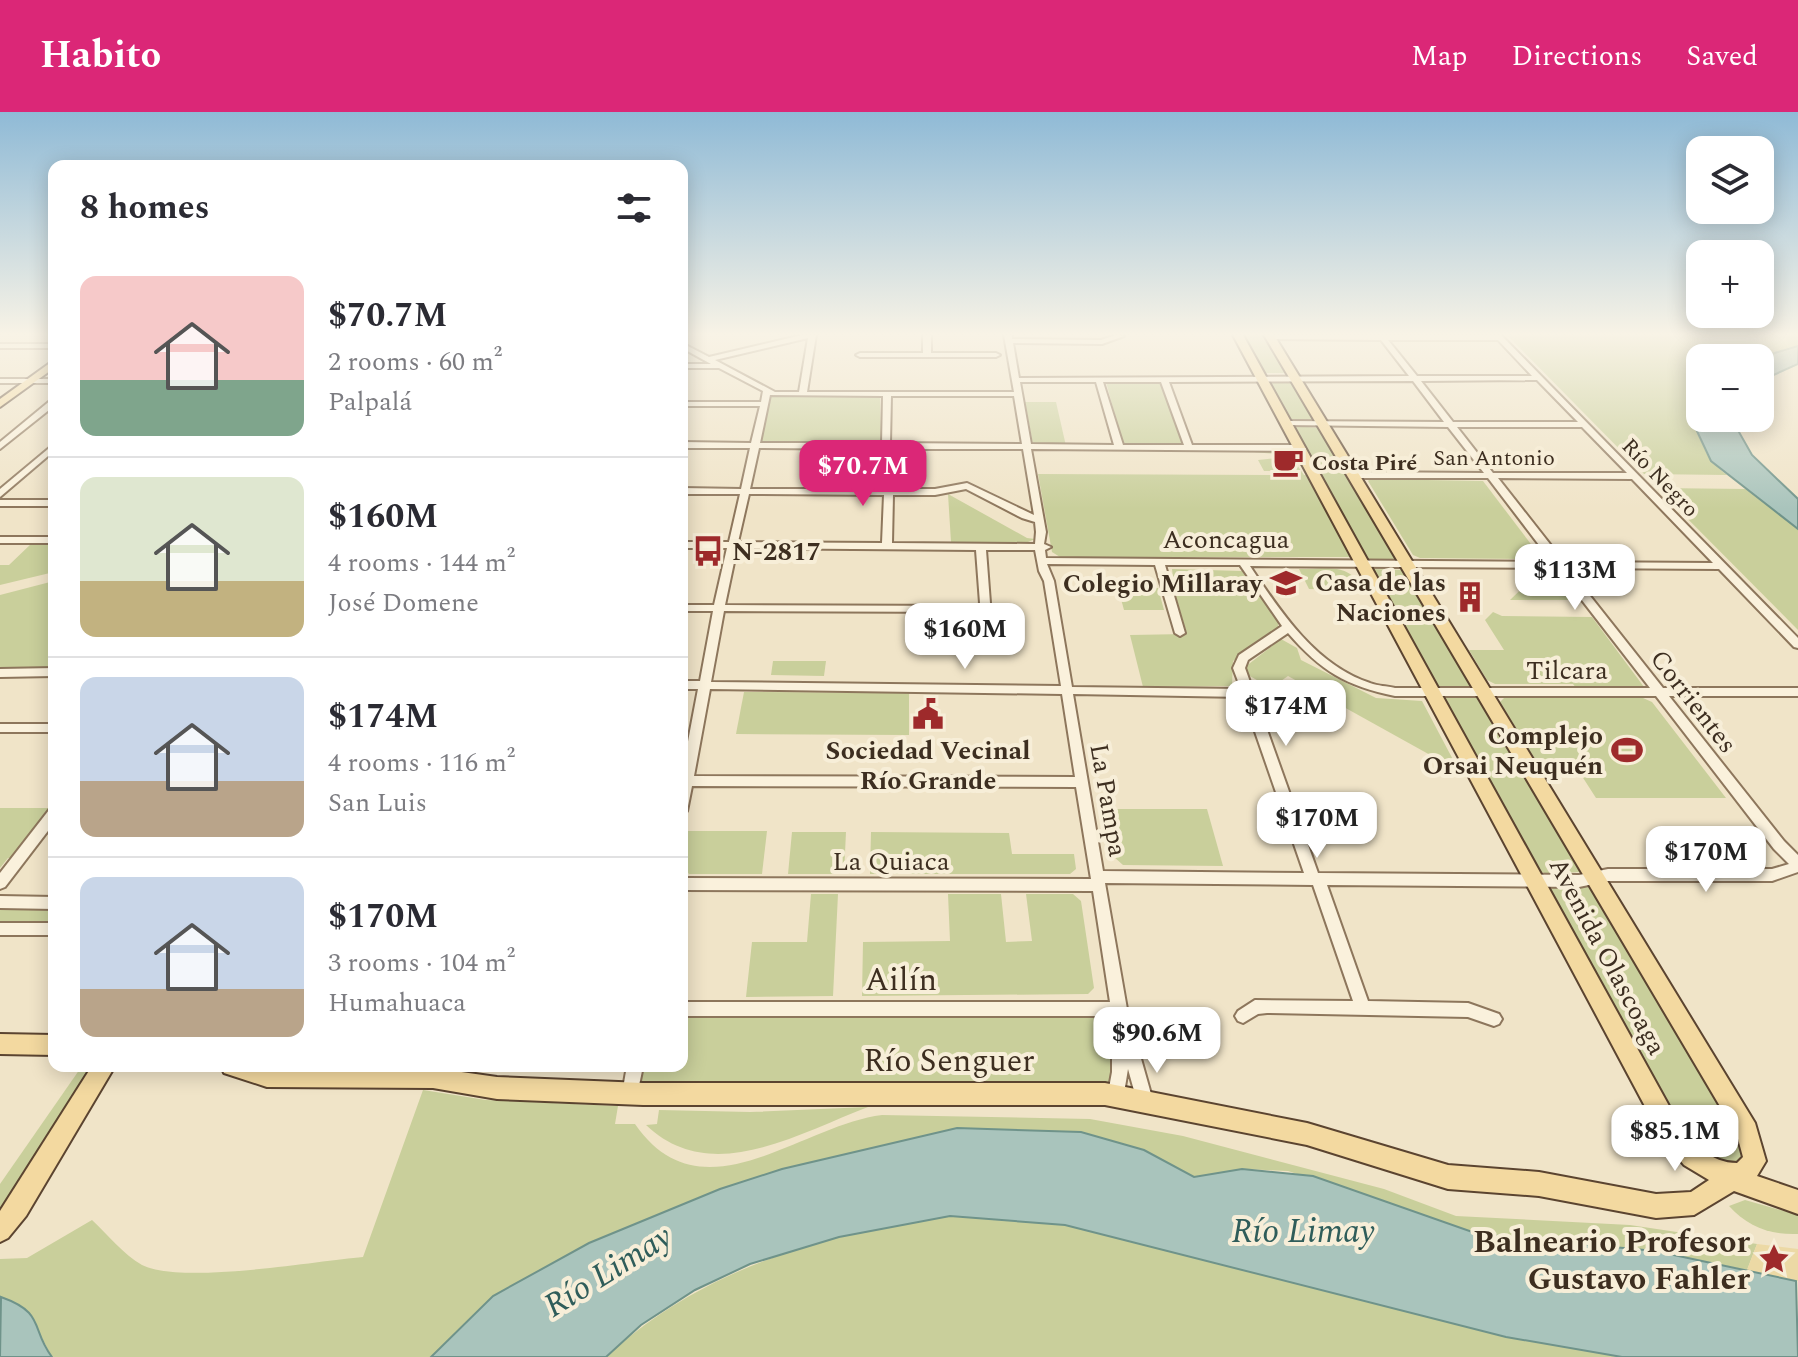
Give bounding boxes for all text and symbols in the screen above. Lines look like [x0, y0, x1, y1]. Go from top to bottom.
text: Habito [40, 27, 161, 85]
text: Map [1411, 35, 1468, 78]
text: Directions [1512, 35, 1642, 78]
text: Saved [1686, 35, 1758, 78]
map controls [1686, 136, 1774, 432]
button: layers [1686, 136, 1774, 224]
text: 8 homes [80, 182, 210, 234]
icon: filters [612, 186, 656, 230]
button: + [1686, 240, 1774, 328]
text: $70.7M [328, 290, 447, 342]
icon: home [144, 308, 240, 404]
text: 2 rooms · 60 m² [328, 342, 502, 382]
button: − [1686, 344, 1774, 432]
text: Palpalá [328, 382, 412, 422]
street label: Río Negro [1614, 431, 1706, 525]
pin: $70.7M [798, 440, 928, 508]
street label: San Antonio [1433, 442, 1555, 475]
cafe icon: Costa Piré [1271, 445, 1305, 479]
text: $70.7M [817, 446, 909, 486]
place label: Costa Piré [1312, 447, 1417, 480]
text: $160M [328, 491, 438, 543]
icon: home [144, 509, 240, 605]
street label: Aconcagua [1162, 520, 1290, 560]
place label: N-2817 [732, 532, 821, 572]
bus stop icon: N-2817 [691, 534, 725, 568]
text: 4 rooms · 144 m² [328, 543, 515, 583]
pin: $113M [1519, 544, 1631, 612]
text: $113M [1533, 550, 1617, 590]
place label: Casa de las Naciones [1315, 563, 1446, 633]
place label: Colegio Millaray [1063, 564, 1264, 604]
school or university icon: Colegio Millaray [1269, 566, 1303, 600]
building icon: Casa de las Naciones [1453, 580, 1487, 614]
text: José Domene [328, 583, 479, 623]
pin: $160M [909, 603, 1021, 671]
text: $160M [923, 609, 1007, 649]
street label: Corrientes [1640, 641, 1747, 762]
street label: Tilcara [1526, 651, 1608, 691]
pin: $174M [1230, 680, 1342, 748]
text: $174M [1244, 686, 1328, 726]
text: $174M [328, 691, 438, 743]
public building icon: Sociedad Vecinal Río Grande [911, 697, 945, 731]
icon: home [144, 709, 240, 805]
place label: Complejo Orsai Neuquén [1423, 716, 1603, 786]
place label: Sociedad Vecinal Río Grande [825, 731, 1031, 801]
sports icon: Complejo Orsai Neuquén [1610, 733, 1644, 767]
street label: La Pampa [1078, 740, 1138, 860]
text: 4 rooms · 116 m² [328, 743, 515, 783]
text: San Luis [328, 783, 427, 823]
pin: $170M [1261, 792, 1373, 860]
text: $170M [1275, 798, 1359, 838]
pin: $170M [1650, 826, 1762, 894]
text: $170M [1664, 832, 1748, 872]
street label: La Quiaca [832, 842, 950, 882]
street label: Avenida Olascoaga [1538, 850, 1676, 1063]
text: $170M [328, 891, 438, 943]
icon: home [144, 909, 240, 1005]
text: 3 rooms · 104 m² [328, 943, 515, 983]
street label: Ailín [865, 956, 937, 1005]
text: Humahuaca [328, 983, 466, 1023]
pin: $90.6M [1092, 1007, 1222, 1075]
text: $90.6M [1111, 1013, 1203, 1053]
street label: Río Senguer [863, 1037, 1035, 1086]
pin: $85.1M [1610, 1105, 1740, 1173]
text: $85.1M [1629, 1111, 1721, 1151]
water label: Río Limay [1231, 1206, 1375, 1258]
water label: Río Limay [534, 1212, 683, 1332]
place label: Balneario Profesor Gustavo Fahler [1473, 1218, 1750, 1304]
place icon: Balneario Profesor Gustavo Fahler [1757, 1242, 1791, 1276]

